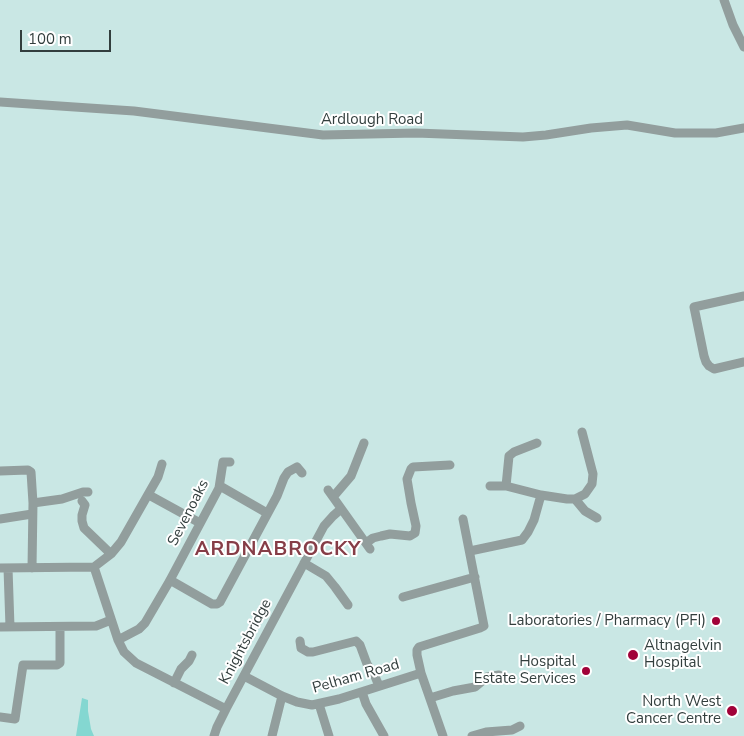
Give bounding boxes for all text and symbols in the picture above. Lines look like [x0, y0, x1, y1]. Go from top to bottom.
scale bar [22, 20, 114, 52]
text: 100 m [28, 29, 72, 49]
street label: Ardlough Road [321, 111, 423, 129]
street label: Sevenoaks [165, 477, 213, 549]
district label: ARDNABROCKY [193, 538, 363, 562]
street label: Knightsbridge [216, 596, 276, 688]
place label: Laboratories / Pharmacy (PFI) [508, 612, 706, 630]
marker: Laboratories / Pharmacy (PFI) [710, 615, 722, 627]
place label: Altnagelvin Hospital [644, 637, 722, 672]
marker: Altnagelvin Hospital [626, 648, 640, 662]
place label: Hospital Estate Services [474, 653, 576, 688]
street label: Pelham Road [310, 656, 402, 698]
marker: Hospital Estate Services [580, 665, 592, 677]
place label: North West Cancer Centre [626, 693, 721, 728]
marker: North West Cancer Centre [725, 704, 739, 718]

